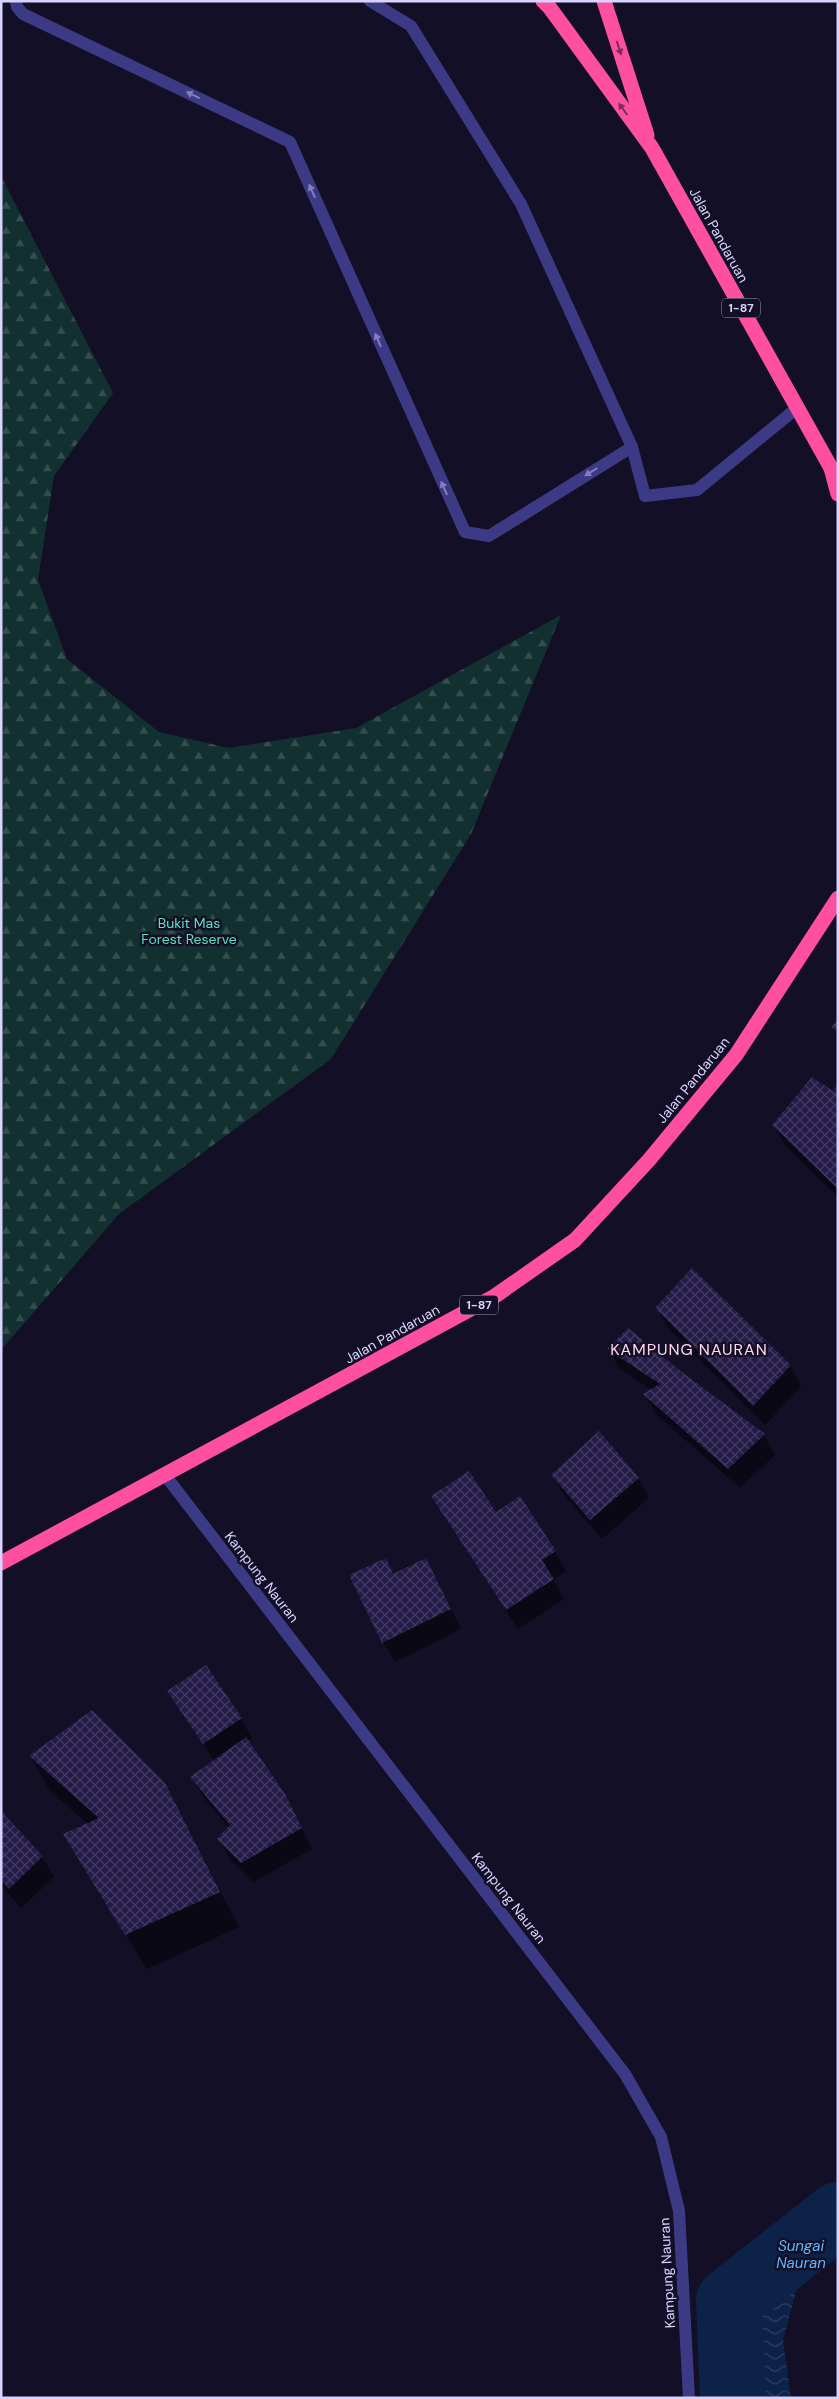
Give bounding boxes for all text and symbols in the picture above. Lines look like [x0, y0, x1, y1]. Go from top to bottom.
one-way arrow [616, 40, 623, 55]
one-way arrow [185, 91, 200, 99]
one-way arrow [618, 102, 628, 116]
one-way arrow [308, 184, 316, 198]
street label: Jalan Pandaruan [685, 184, 753, 286]
road number: 1-87 [722, 298, 760, 318]
one-way arrow [374, 333, 382, 347]
one-way arrow [584, 468, 597, 477]
one-way arrow [440, 481, 448, 495]
park label: Bukit Mas Forest Reserve [141, 914, 237, 948]
street label: Jalan Pandaruan [653, 1033, 733, 1127]
road number: 1-87 [460, 1296, 498, 1314]
street label: Jalan Pandaruan [341, 1300, 443, 1368]
district label: KAMPUNG NAURAN [610, 1339, 768, 1360]
street label: Kampung Nauran [221, 1528, 303, 1626]
street label: Kampung Nauran [468, 1849, 550, 1947]
street label: Kampung Nauran [655, 2217, 679, 2329]
water label: Sungai Nauran [776, 2236, 826, 2273]

